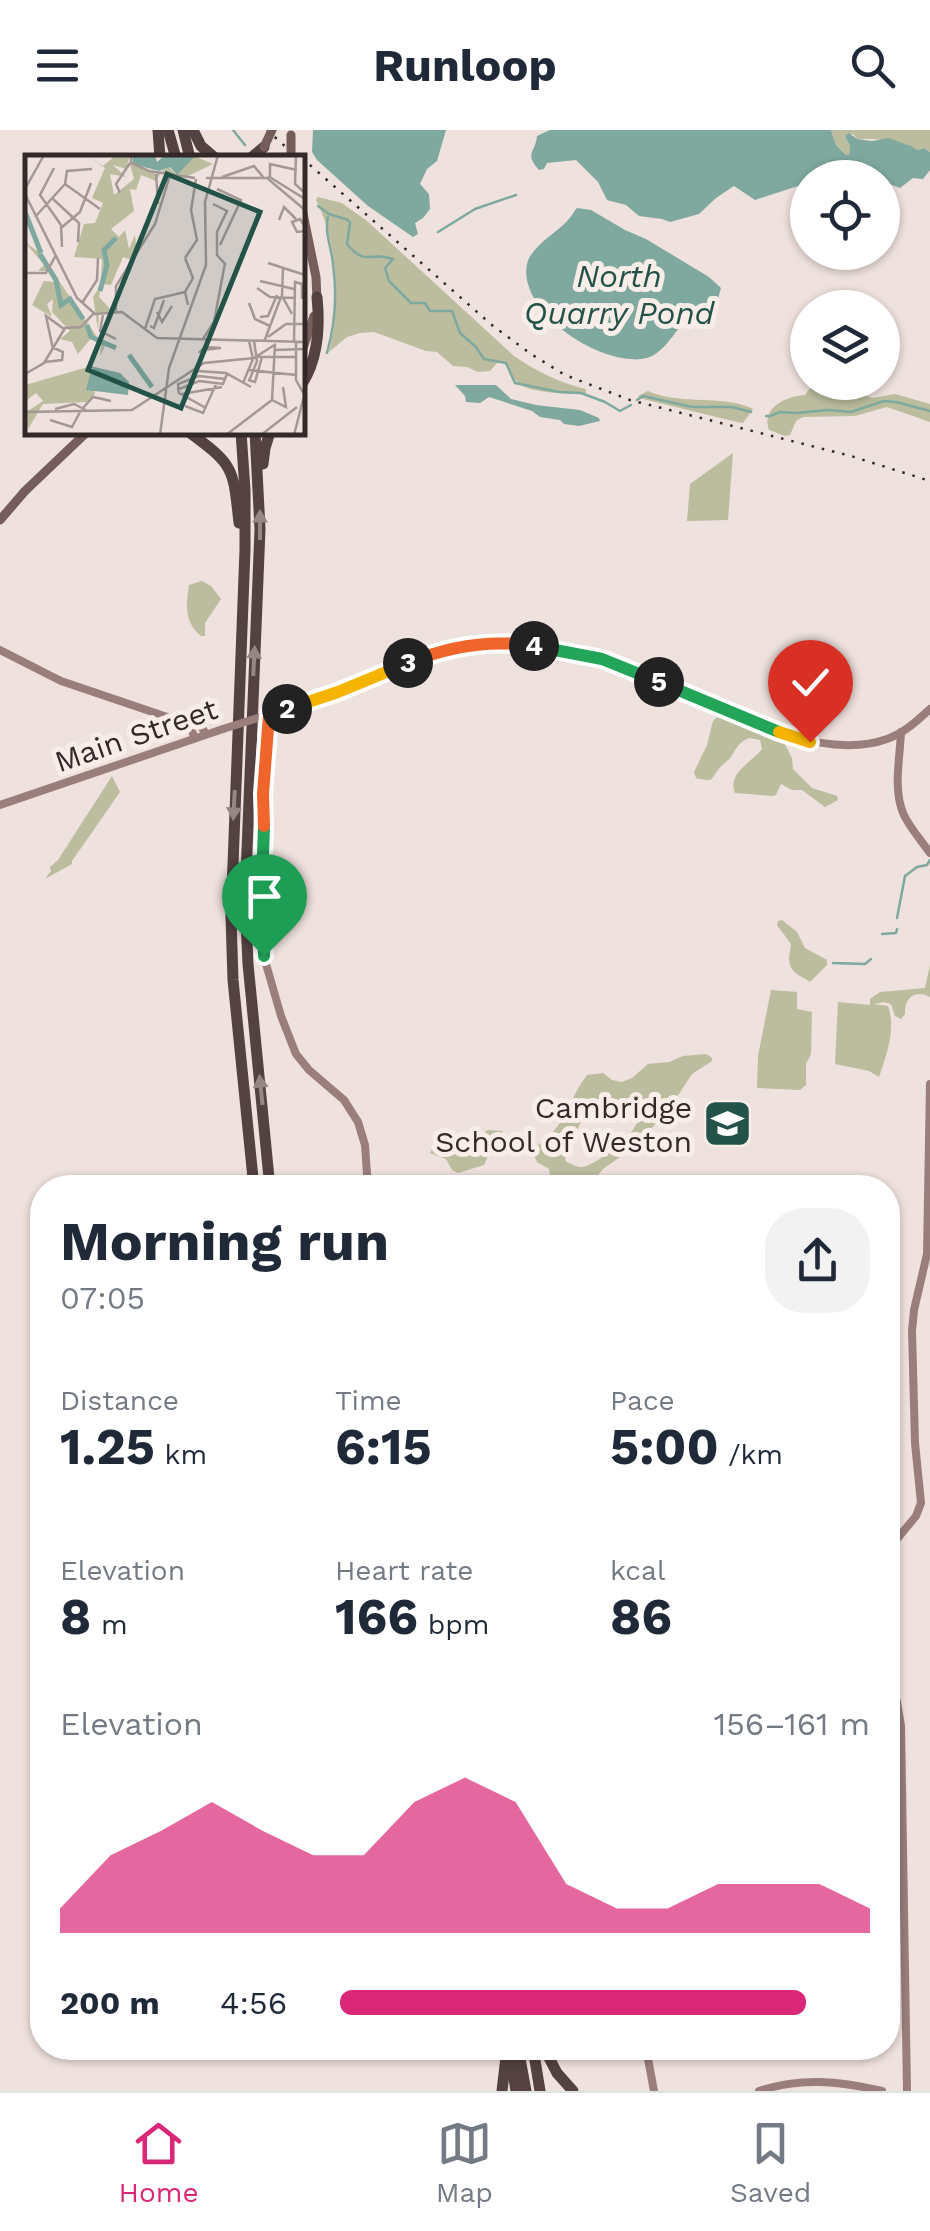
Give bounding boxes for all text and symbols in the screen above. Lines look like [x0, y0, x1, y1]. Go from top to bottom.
icon: menu [30, 38, 85, 93]
icon: search [845, 38, 900, 93]
text: Runloop [373, 39, 557, 92]
inset map [25, 155, 305, 435]
map controls [790, 160, 900, 400]
button: locate [790, 160, 900, 270]
water label: North Quarry Pond [524, 257, 716, 332]
button: layers [790, 290, 900, 400]
one-way arrow [252, 508, 268, 540]
pin: 4 [509, 621, 559, 671]
text: 4 [525, 629, 543, 662]
pin: 3 [383, 638, 433, 688]
pin [768, 640, 853, 743]
one-way arrow [246, 645, 262, 677]
text: 3 [400, 646, 416, 679]
icon: check [783, 655, 838, 710]
pin: 5 [634, 657, 684, 707]
text: 5 [651, 665, 667, 698]
pin: 2 [262, 684, 312, 734]
street label: Main Street [50, 691, 222, 779]
text: 2 [279, 692, 295, 725]
one-way arrow [226, 790, 242, 822]
pin [222, 854, 307, 957]
icon: arrive [237, 869, 292, 924]
one-way arrow [253, 1074, 269, 1106]
place label: Cambridge School of Weston [435, 1090, 692, 1159]
school or university icon: Cambridge School of Weston [701, 1098, 753, 1150]
button: share [765, 1208, 870, 1313]
text: Morning run [60, 1209, 389, 1273]
text: 07:05 [60, 1279, 145, 1317]
text: Distance [60, 1384, 179, 1417]
text: Time [335, 1384, 402, 1417]
text: Pace [610, 1384, 675, 1417]
text: 1.25 [60, 1417, 155, 1476]
text: 6:15 [335, 1417, 432, 1476]
text: 5:00 [610, 1417, 719, 1476]
text: km [155, 1438, 207, 1471]
text: /km [719, 1438, 783, 1471]
text: Elevation [60, 1554, 185, 1587]
text: Heart rate [335, 1554, 473, 1587]
text: kcal [610, 1554, 665, 1587]
text: 8 [60, 1587, 91, 1646]
text: 166 [335, 1587, 418, 1646]
text: 86 [610, 1587, 672, 1646]
text: m [91, 1608, 128, 1641]
text: bpm [418, 1608, 490, 1641]
text: Elevation [60, 1705, 203, 1743]
text: 156–161 m [714, 1705, 870, 1743]
text: 200 m [60, 1984, 160, 2022]
text: 4:56 [220, 1984, 287, 2022]
tab: Home [119, 2116, 199, 2209]
tab: Map [436, 2116, 493, 2209]
tab: Saved [730, 2116, 811, 2209]

